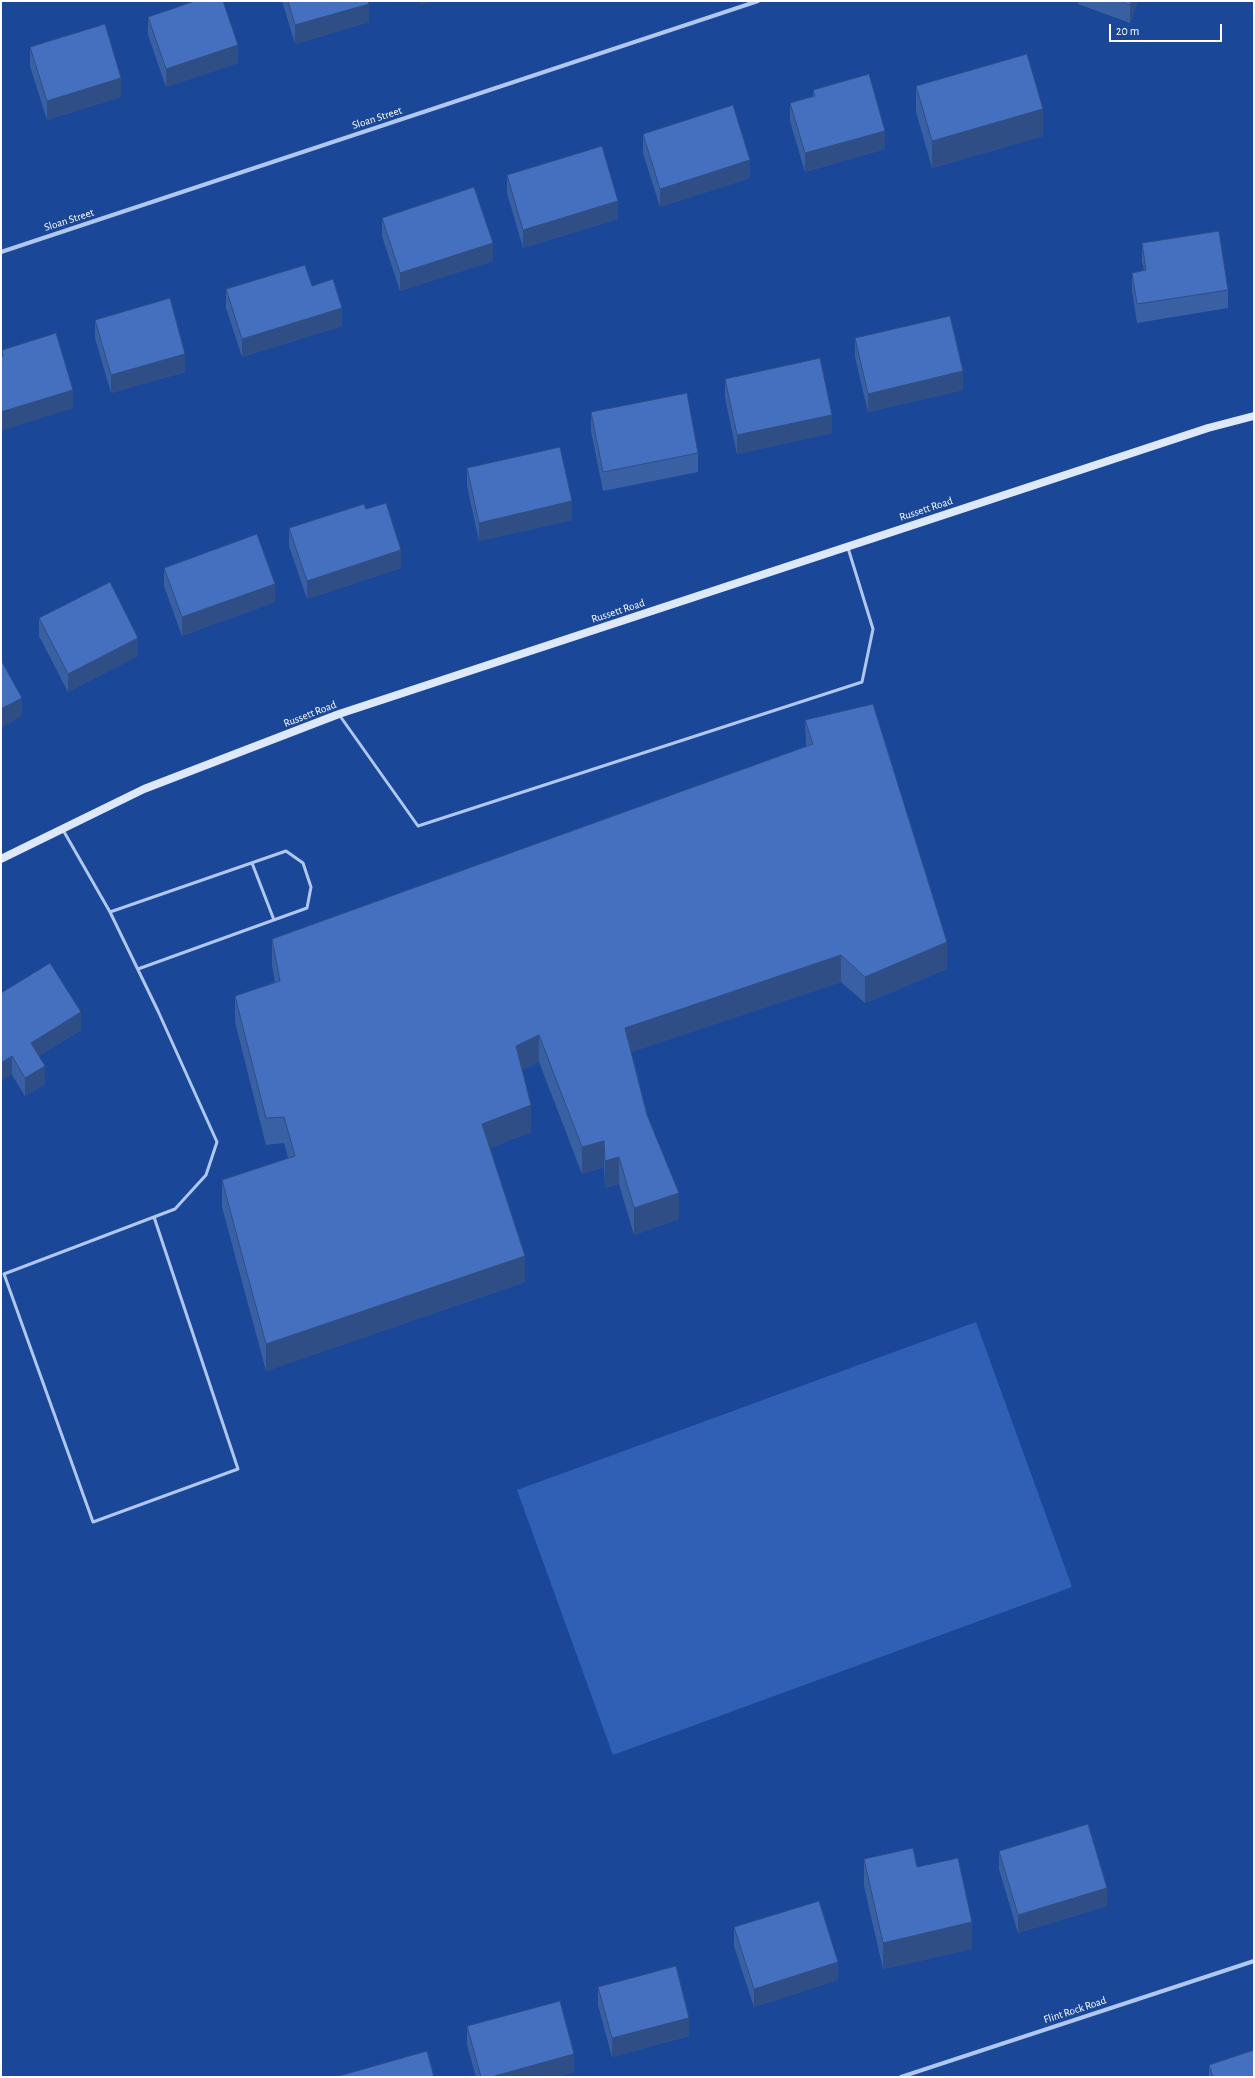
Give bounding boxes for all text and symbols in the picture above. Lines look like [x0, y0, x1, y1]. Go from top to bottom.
scale bar [1111, 16, 1224, 42]
text: 20 m [1116, 25, 1139, 37]
street label: Sloan Street [350, 104, 404, 132]
street label: Sloan Street [42, 206, 96, 234]
street label: Russett Road [898, 494, 954, 524]
street label: Russett Road [590, 596, 646, 626]
street label: Russett Road [282, 698, 338, 730]
street label: Flint Rock Road [1042, 1994, 1108, 2026]

